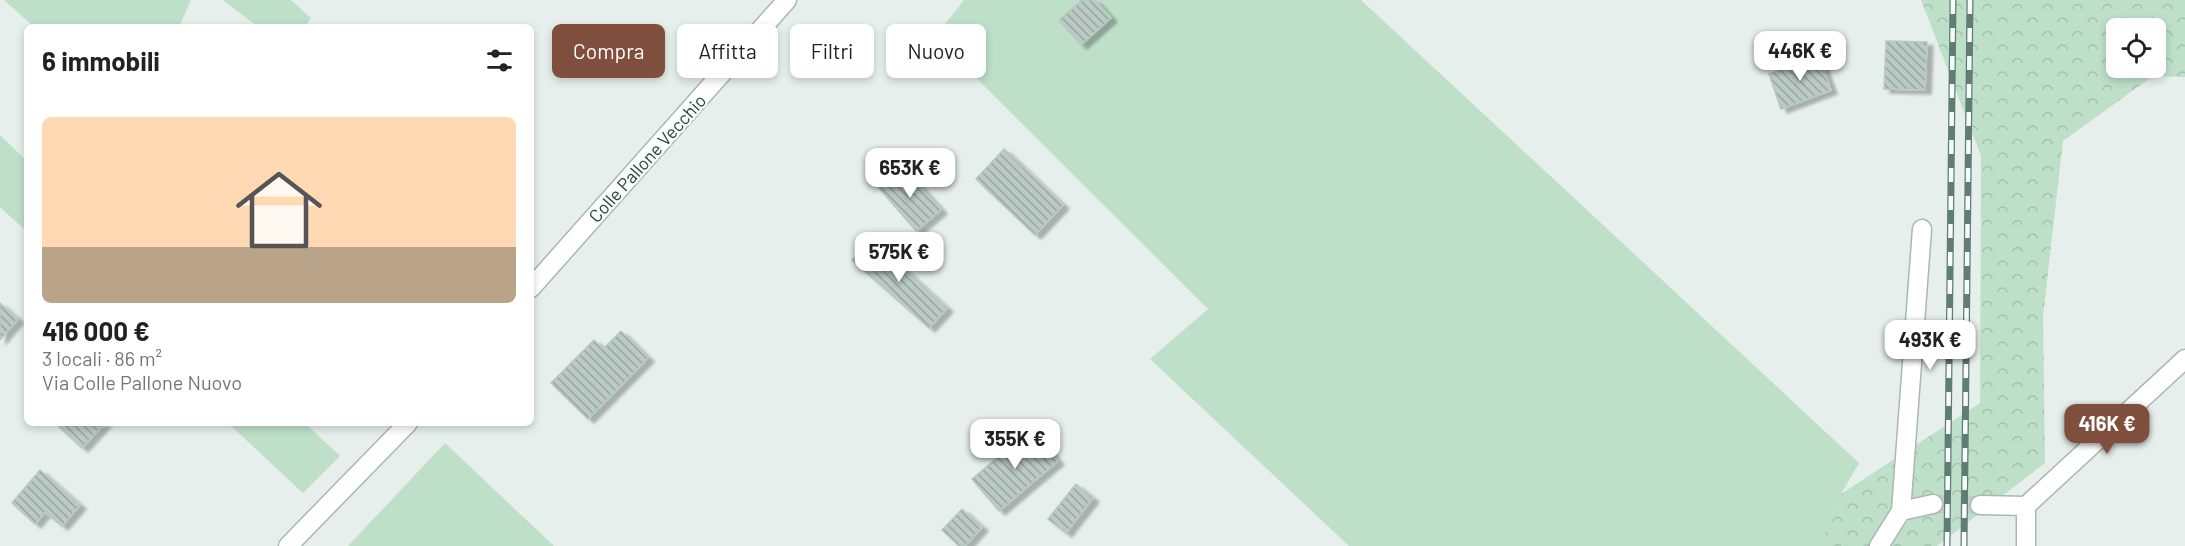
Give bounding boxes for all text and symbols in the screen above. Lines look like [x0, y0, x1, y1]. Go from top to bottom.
map controls [2106, 18, 2166, 78]
button: locate [2106, 18, 2166, 78]
chip: Compra [552, 24, 665, 78]
chip: Affitta [677, 24, 778, 78]
chip: Filtri [790, 24, 874, 78]
chip: Nuovo [886, 24, 986, 78]
pin: 446K € [1751, 31, 1849, 82]
text: 446K € [1768, 38, 1832, 62]
icon: filters [483, 44, 516, 77]
text: 6 immobili [42, 45, 160, 76]
street label: Colle Pallone Vecchio [584, 89, 710, 227]
pin: 653K € [861, 148, 959, 199]
text: 653K € [879, 155, 941, 179]
icon: home [225, 156, 333, 264]
pin: 575K € [850, 232, 948, 283]
text: 575K € [869, 239, 929, 263]
text: 416 000 € [42, 315, 150, 346]
pin: 493K € [1881, 320, 1979, 371]
text: 493K € [1899, 327, 1961, 351]
text: 3 locali · 86 m² [42, 346, 162, 370]
text: Via Colle Pallone Nuovo [42, 370, 242, 394]
pin: 416K € [2058, 404, 2156, 455]
text: 416K € [2078, 411, 2136, 435]
pin: 355K € [966, 419, 1064, 470]
text: 355K € [984, 426, 1046, 450]

